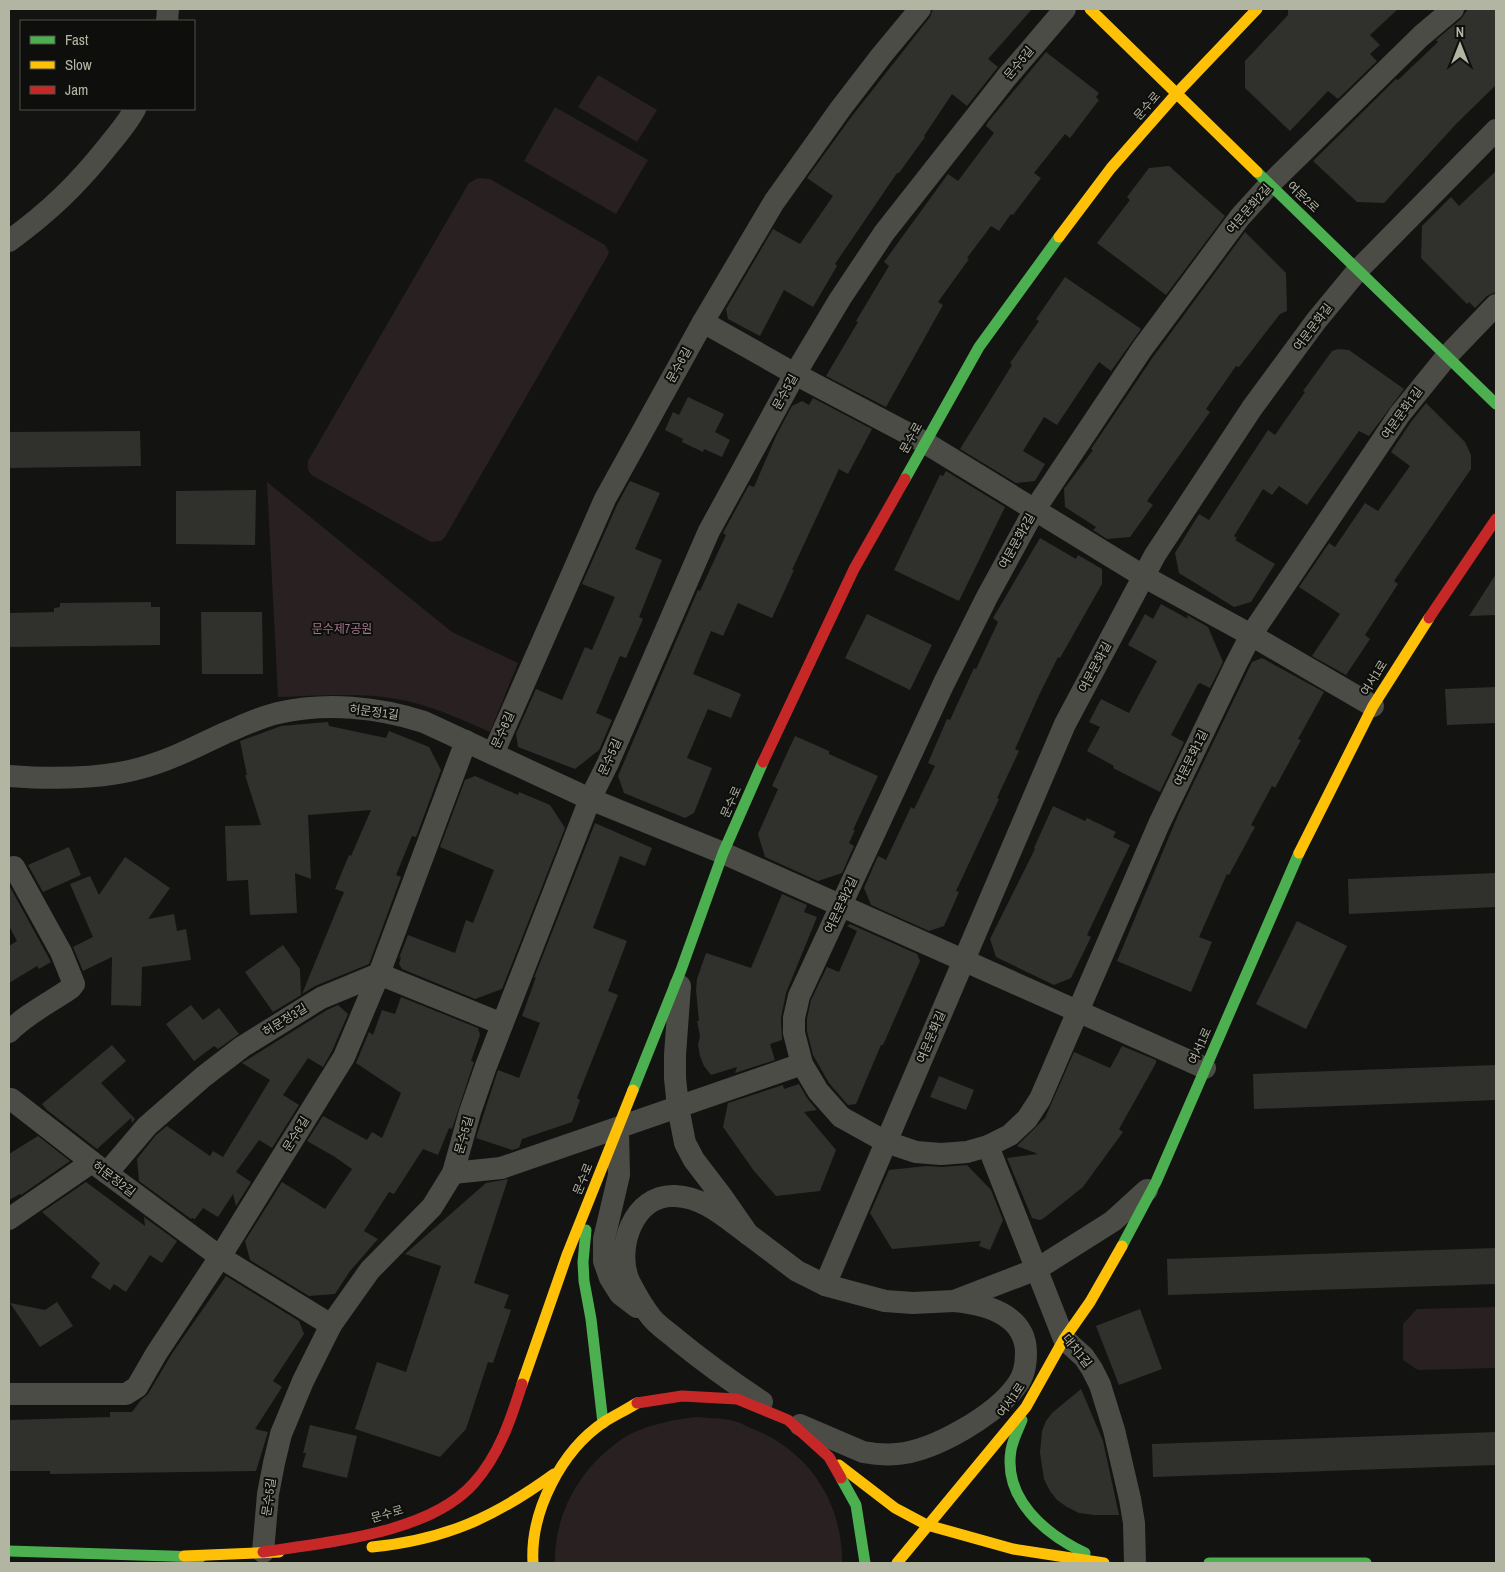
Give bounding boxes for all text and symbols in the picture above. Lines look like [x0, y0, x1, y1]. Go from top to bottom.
legend [20, 20, 195, 110]
north arrow [1435, 20, 1485, 70]
text: N [1456, 23, 1464, 41]
text: Fast [65, 29, 89, 50]
street label: 문수5길 [1000, 43, 1038, 83]
text: Slow [65, 54, 92, 75]
text: Jam [65, 79, 88, 100]
street label: 문수로 [1130, 88, 1164, 124]
street label: 여문2로 [1284, 178, 1322, 216]
street label: 여문문화2길 [1223, 181, 1275, 237]
street label: 여문문화길 [1290, 300, 1336, 354]
street label: 문수6길 [663, 344, 695, 386]
street label: 문수5길 [769, 371, 801, 413]
street label: 여문문화1길 [1378, 384, 1426, 442]
street label: 문수로 [896, 420, 926, 456]
street label: 여문문화2길 [995, 511, 1039, 571]
park label: 문수제7공원 [312, 621, 372, 637]
street label: 여문문화길 [1075, 639, 1115, 695]
street label: 여서1로 [1357, 657, 1391, 699]
street label: 허문정1길 [348, 701, 400, 723]
street label: 문수6길 [488, 709, 518, 751]
street label: 여문문화1길 [1171, 727, 1211, 789]
street label: 문수5길 [595, 736, 625, 778]
street label: 문수로 [717, 784, 745, 820]
street label: 여문문화2길 [821, 874, 861, 936]
street label: 허문정3길 [260, 1000, 310, 1040]
street label: 여문문화길 [913, 1008, 949, 1066]
street label: 여서1로 [1185, 1025, 1215, 1067]
street label: 문수6길 [279, 1113, 313, 1155]
street label: 문수5길 [451, 1114, 477, 1156]
street label: 허문정2길 [89, 1158, 139, 1200]
street label: 문수로 [569, 1161, 597, 1197]
street label: 대치1길 [1059, 1331, 1095, 1371]
street label: 여서1로 [993, 1380, 1029, 1420]
street label: 문수5길 [258, 1477, 280, 1517]
street label: 문수로 [369, 1502, 405, 1526]

